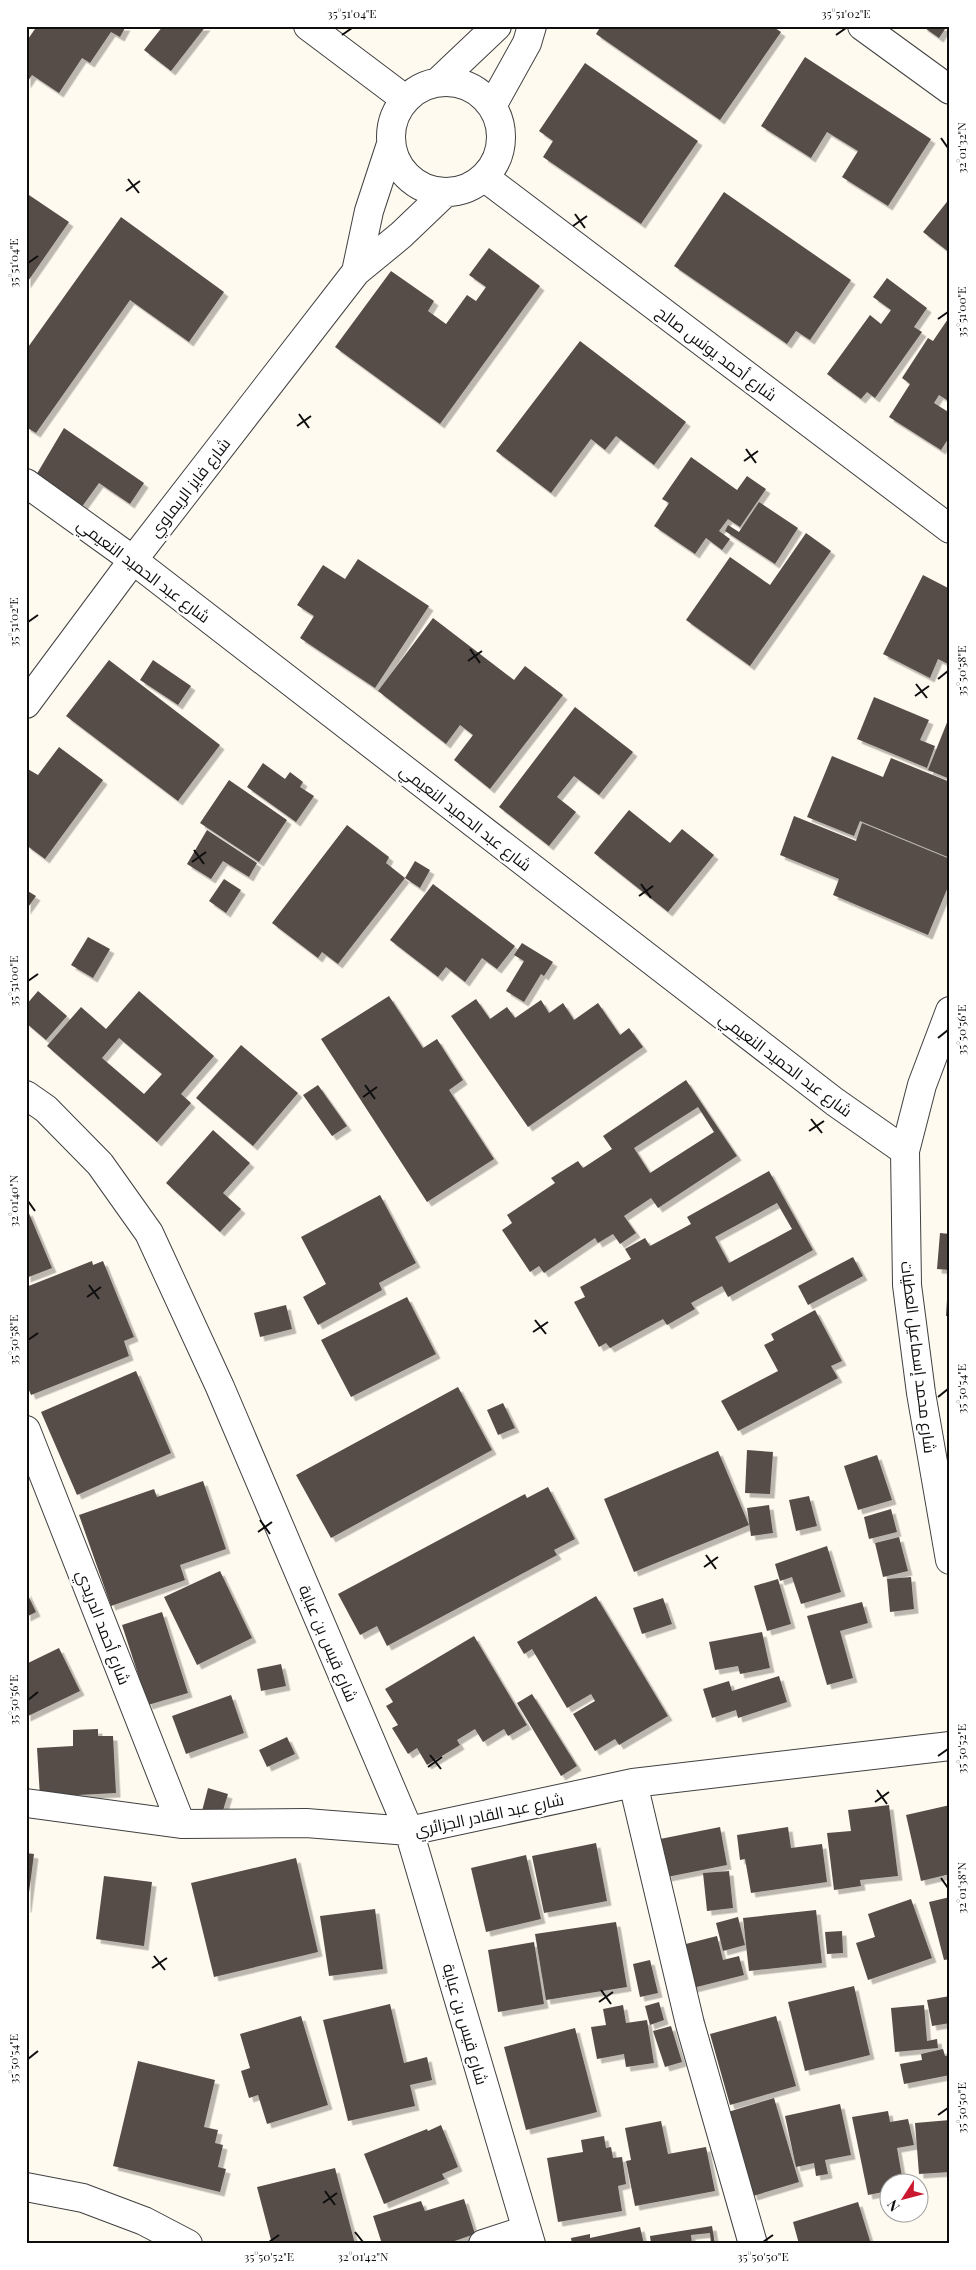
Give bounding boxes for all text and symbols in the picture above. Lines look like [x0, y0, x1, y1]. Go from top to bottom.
text: 35°51'04"E [327, 5, 377, 21]
text: 35°51'02"E [821, 5, 871, 21]
text: 32°01'32"N [953, 122, 969, 174]
text: 35°51'04"E [5, 238, 21, 288]
text: 35°51'00"E [953, 287, 969, 337]
street label: شارع أحمد يونس صالح [651, 301, 781, 407]
street label: شارع فايز الريماوي [144, 433, 237, 543]
street label: شارع عبد الحميد النعيمي [71, 513, 215, 630]
text: 35°51'02"E [5, 597, 21, 647]
text: 35°50'58"E [953, 646, 969, 696]
street label: شارع عبد الحميد النعيمي [394, 759, 536, 878]
text: 35°51'00"E [5, 956, 21, 1006]
text: 35°50'56"E [953, 1005, 969, 1055]
street label: شارع عبد الحميد النعيمي [713, 1007, 857, 1124]
text: 32°01'40"N [5, 1174, 21, 1227]
street label: شارع محمد إسماعيل العطيات [895, 1260, 941, 1455]
text: 35°50'58"E [5, 1315, 21, 1365]
text: 35°50'54"E [953, 1364, 969, 1414]
street label: شارع أحمد الدريدي [69, 1567, 136, 1689]
street label: شارع قيس بن عباية [293, 1581, 363, 1706]
text: 35°50'56"E [5, 1675, 21, 1725]
text: 35°50'52"E [953, 1724, 969, 1774]
street label: شارع عبد القادر الجزائري [412, 1788, 566, 1844]
text: 32°01'38"N [953, 1861, 969, 1914]
street label: شارع قيس بن عباية [437, 1961, 493, 2088]
text: 35°50'54"E [5, 2034, 21, 2084]
text: 35°50'50"E [953, 2082, 969, 2134]
north arrow [878, 2172, 928, 2222]
text: N [882, 2196, 904, 2216]
text: 35°50'52"E [244, 2248, 294, 2264]
text: 32°01'42"N [338, 2248, 389, 2264]
text: 35°50'50"E [737, 2248, 789, 2264]

